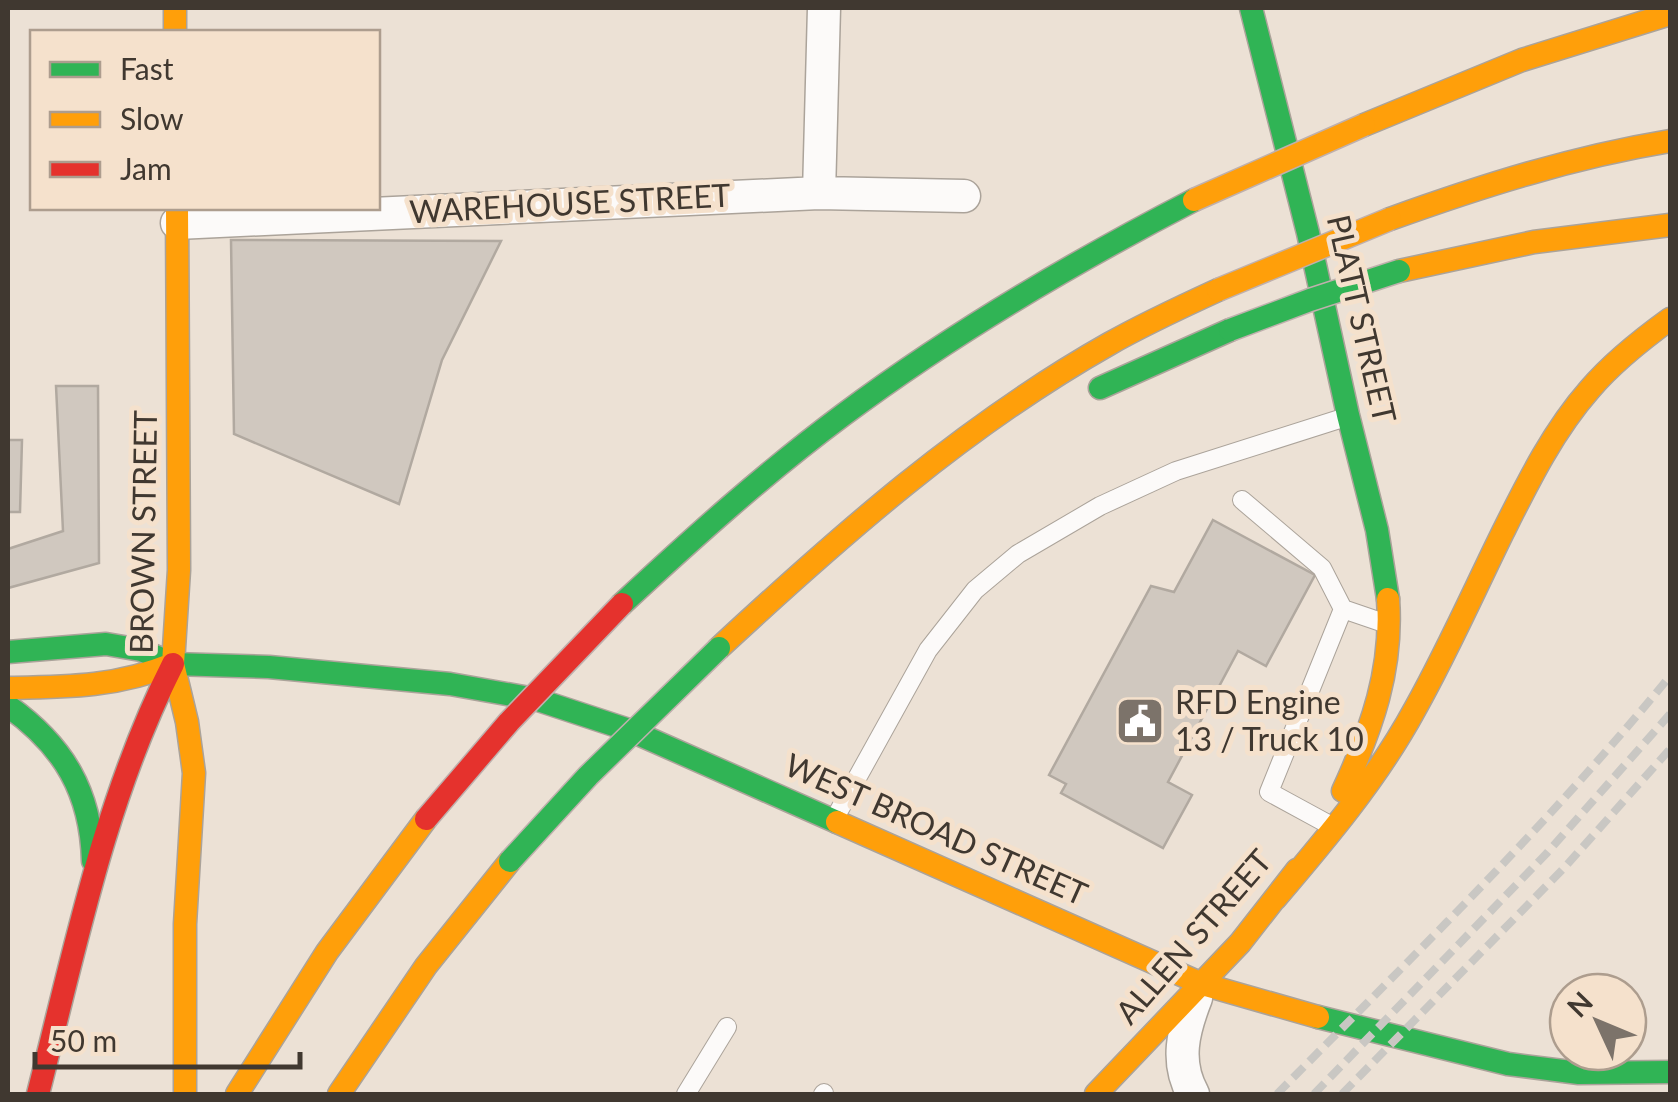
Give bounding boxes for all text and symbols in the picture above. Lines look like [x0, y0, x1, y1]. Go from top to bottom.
legend [30, 30, 380, 210]
text: Fast [120, 50, 174, 86]
text: Slow [120, 100, 184, 136]
text: Jam [120, 150, 172, 186]
street label: WAREHOUSE STREET [408, 175, 732, 230]
street label: PLATT STREET [1320, 211, 1405, 427]
street label: BROWN STREET [121, 410, 164, 654]
place label: RFD Engine 13 / Truck 10 [1175, 682, 1364, 758]
public building icon: RFD Engine 13 / Truck 10 [1114, 695, 1166, 747]
street label: WEST BROAD STREET [779, 744, 1094, 913]
street label: ALLEN STREET [1107, 841, 1279, 1031]
north arrow [1548, 972, 1648, 1072]
text: N [1560, 984, 1599, 1024]
scale bar [35, 1007, 300, 1069]
text: 50 m [50, 1022, 117, 1058]

